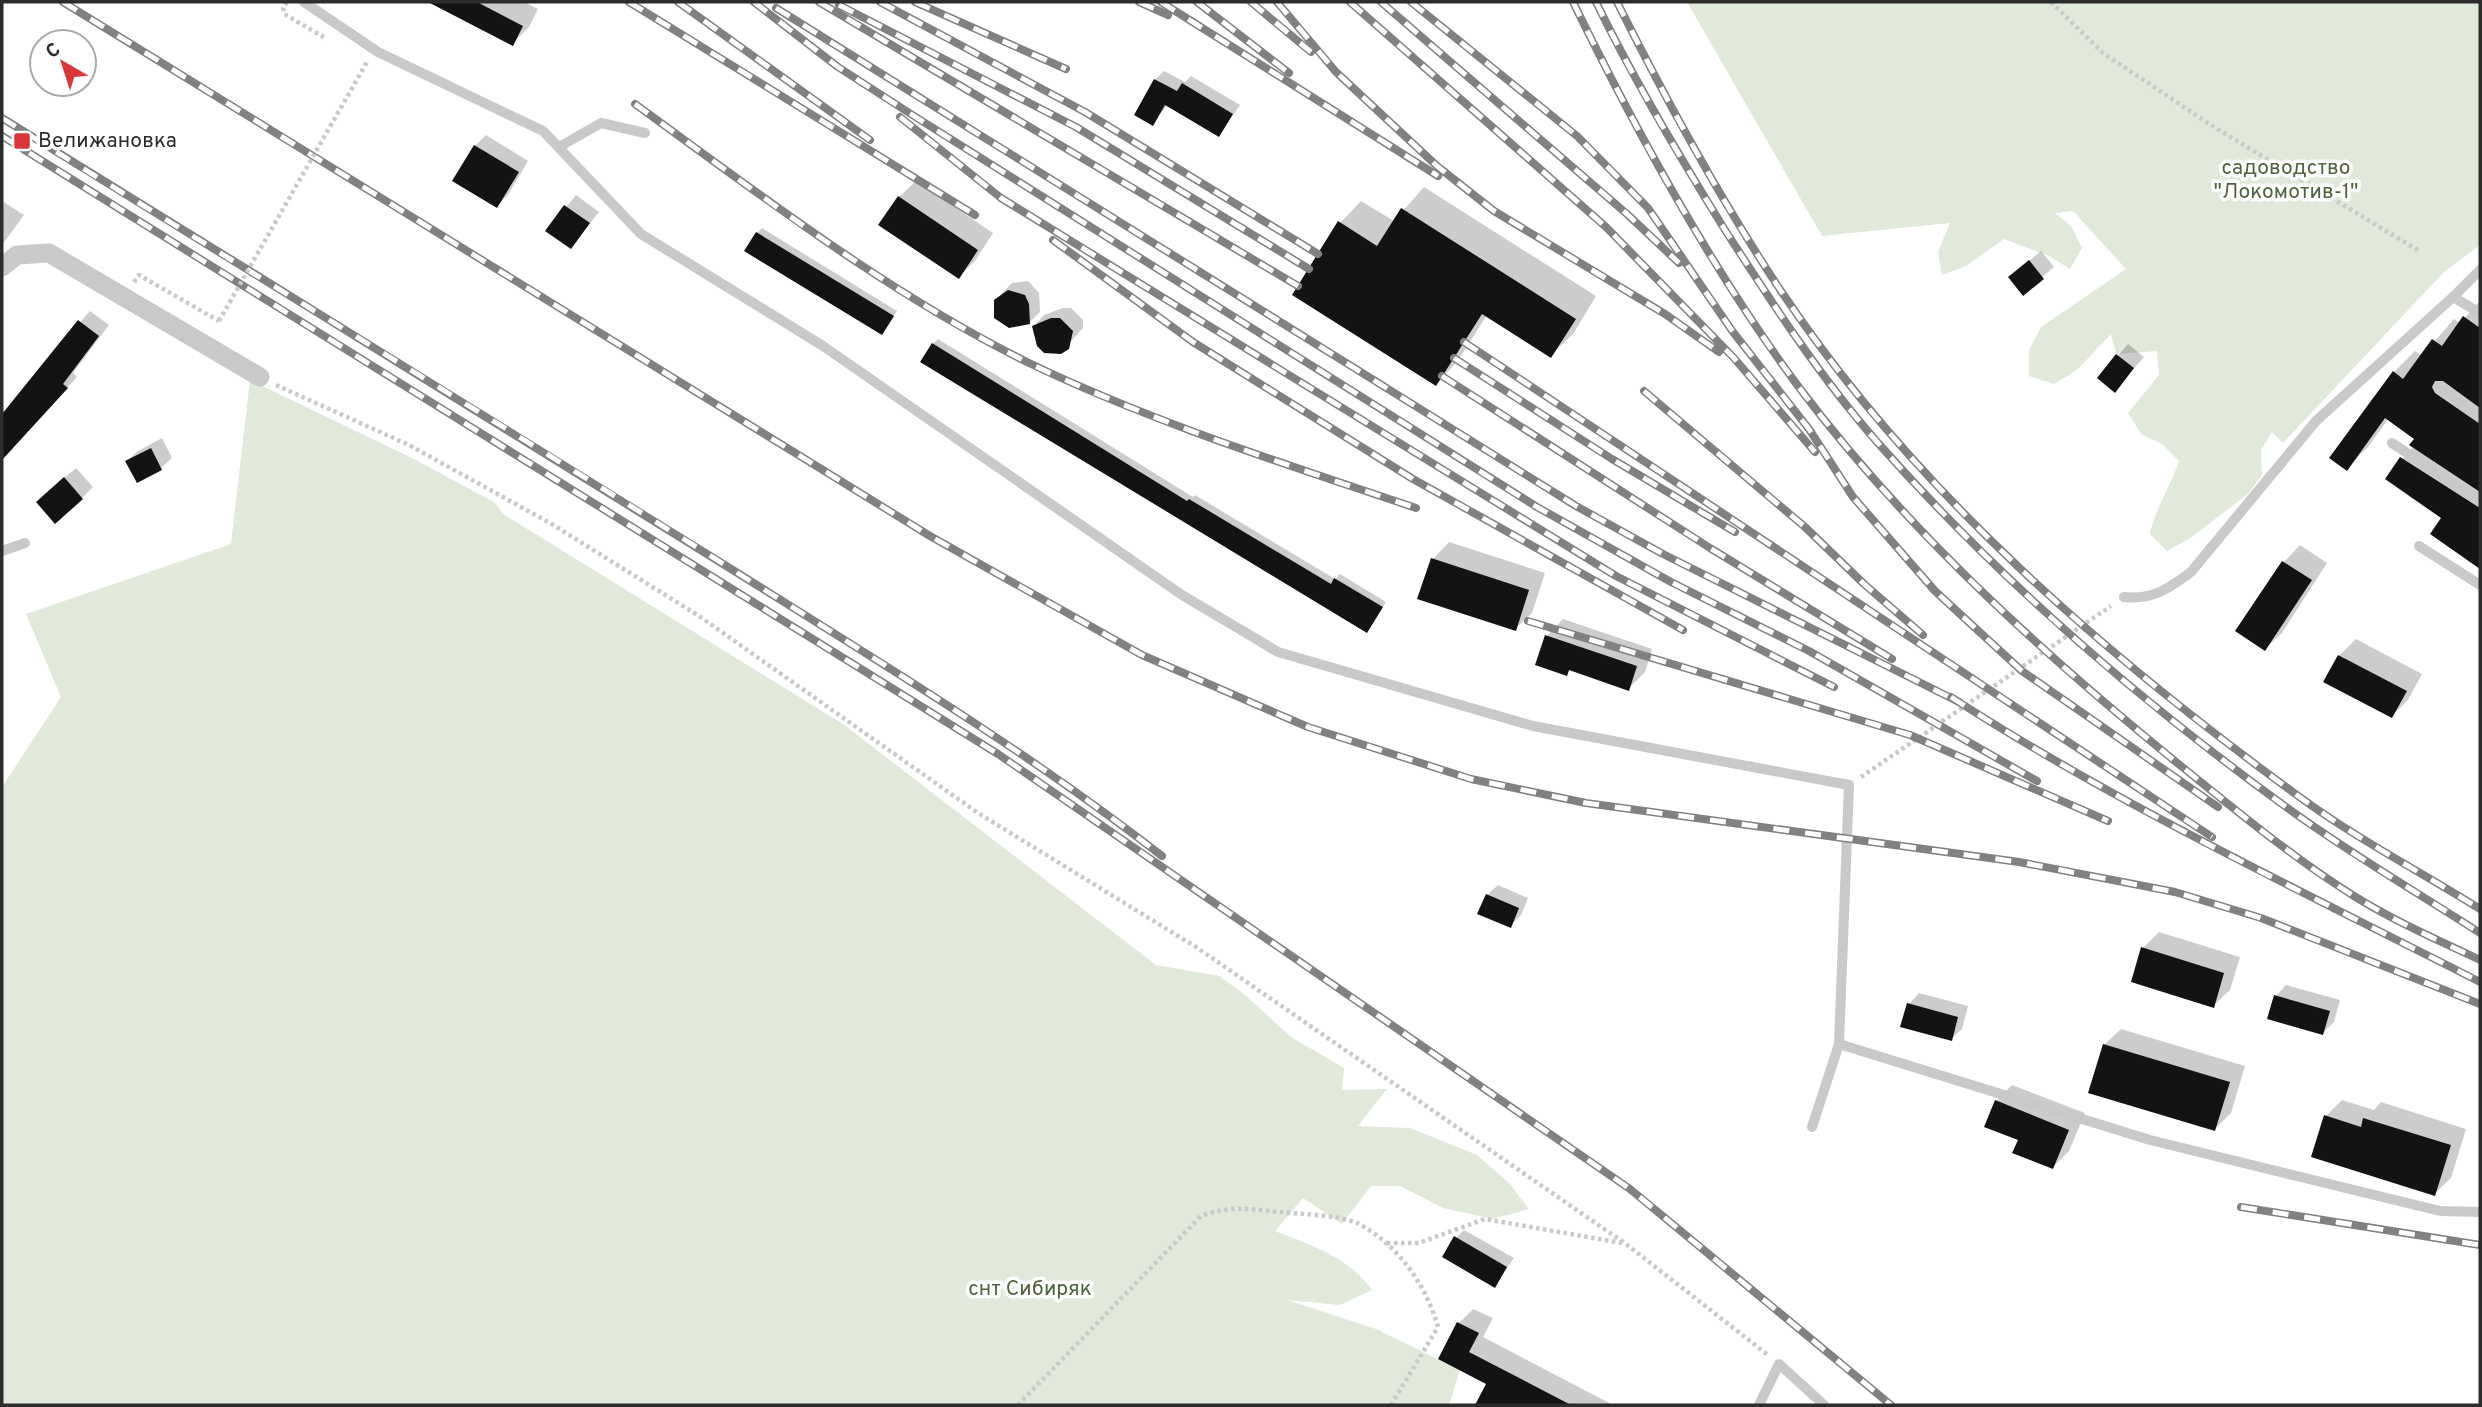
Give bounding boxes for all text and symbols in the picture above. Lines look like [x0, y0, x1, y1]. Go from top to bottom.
north arrow [28, 28, 98, 98]
text: С [41, 38, 66, 64]
place label: Велижановка [38, 128, 177, 155]
marker: Велижановка [12, 131, 32, 151]
park label: садоводство "Локомотив-1" [2214, 155, 2358, 206]
park label: снт Сибиряк [968, 1276, 1092, 1303]

